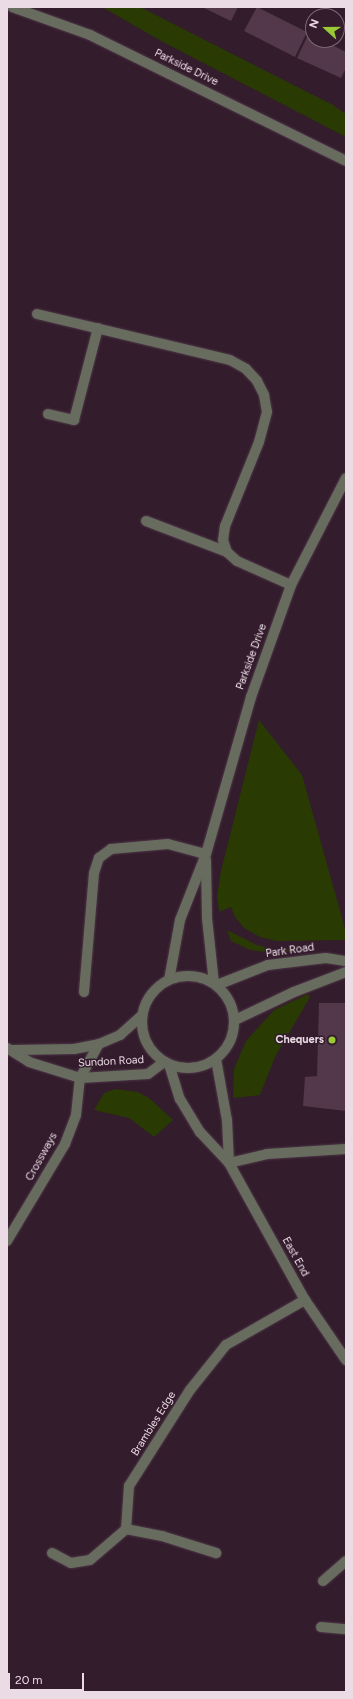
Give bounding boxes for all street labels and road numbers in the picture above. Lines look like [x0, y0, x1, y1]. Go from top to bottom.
street label: Parkside Drive [152, 47, 220, 89]
street label: Parkside Drive [234, 622, 270, 692]
street label: Park Road [265, 941, 315, 961]
street label: Sundon Road [78, 1054, 144, 1070]
street label: Crossways [23, 1131, 61, 1183]
street label: East End [279, 1235, 311, 1279]
street label: Brambles Edge [129, 1389, 179, 1459]

